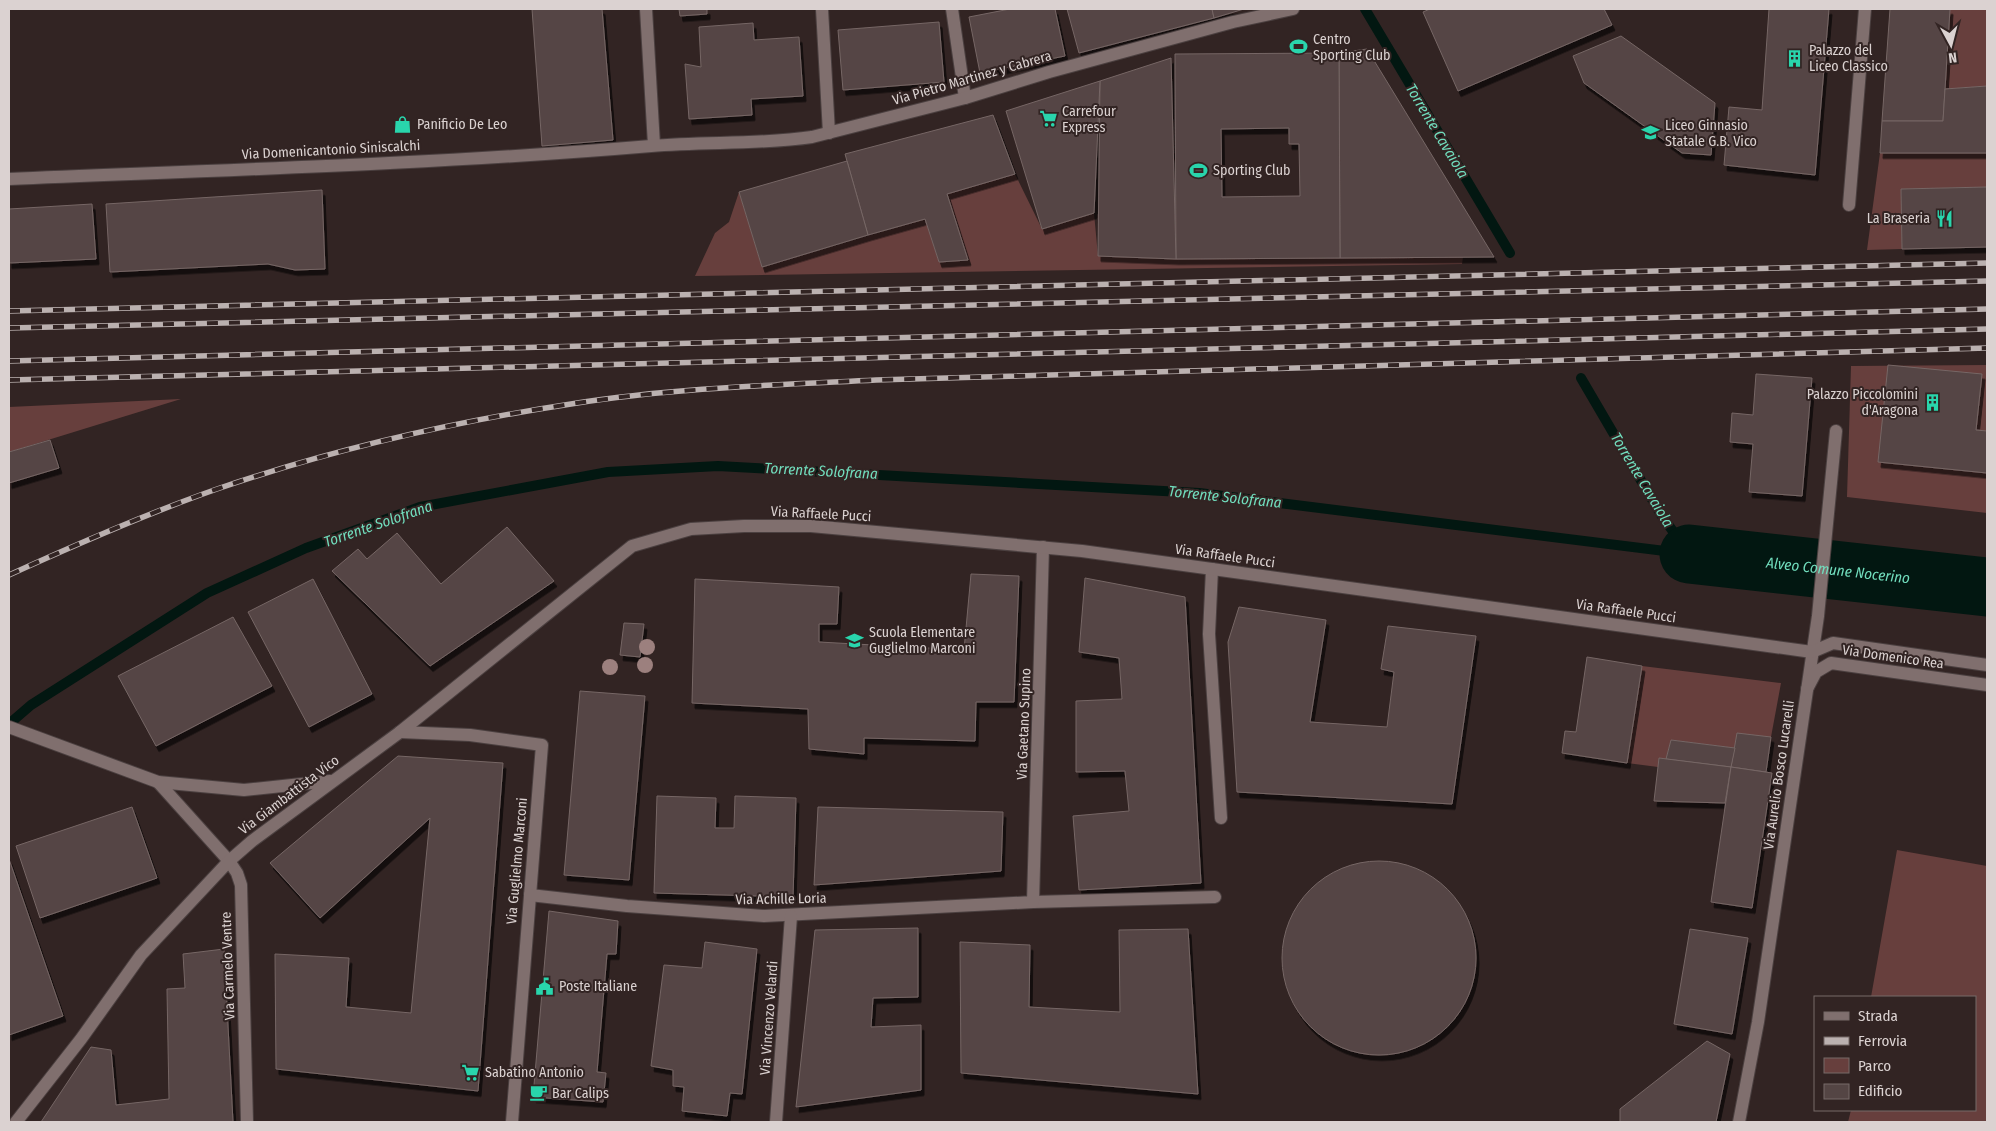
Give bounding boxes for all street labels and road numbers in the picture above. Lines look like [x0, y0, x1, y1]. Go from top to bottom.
street label: Via Pietro Martinez y Cabrera [891, 47, 1054, 109]
street label: Via Domenicantonio Siniscalchi [241, 137, 421, 163]
street label: Via Raffaele Pucci [770, 503, 872, 525]
street label: Via Raffaele Pucci [1174, 541, 1276, 571]
street label: Via Raffaele Pucci [1575, 596, 1677, 626]
street label: Via Domenico Rea [1841, 641, 1945, 673]
street label: Via Gaetano Supino [1014, 668, 1034, 780]
street label: Via Aurelio Bosco Lucarelli [1760, 699, 1798, 851]
street label: Via Giambattista Vico [235, 752, 343, 838]
street label: Via Guglielmo Marconi [503, 797, 531, 925]
street label: Via Achille Loria [735, 890, 827, 908]
street label: Via Carmelo Ventre [218, 911, 238, 1021]
street label: Via Vincenzo Velardi [757, 960, 781, 1076]

